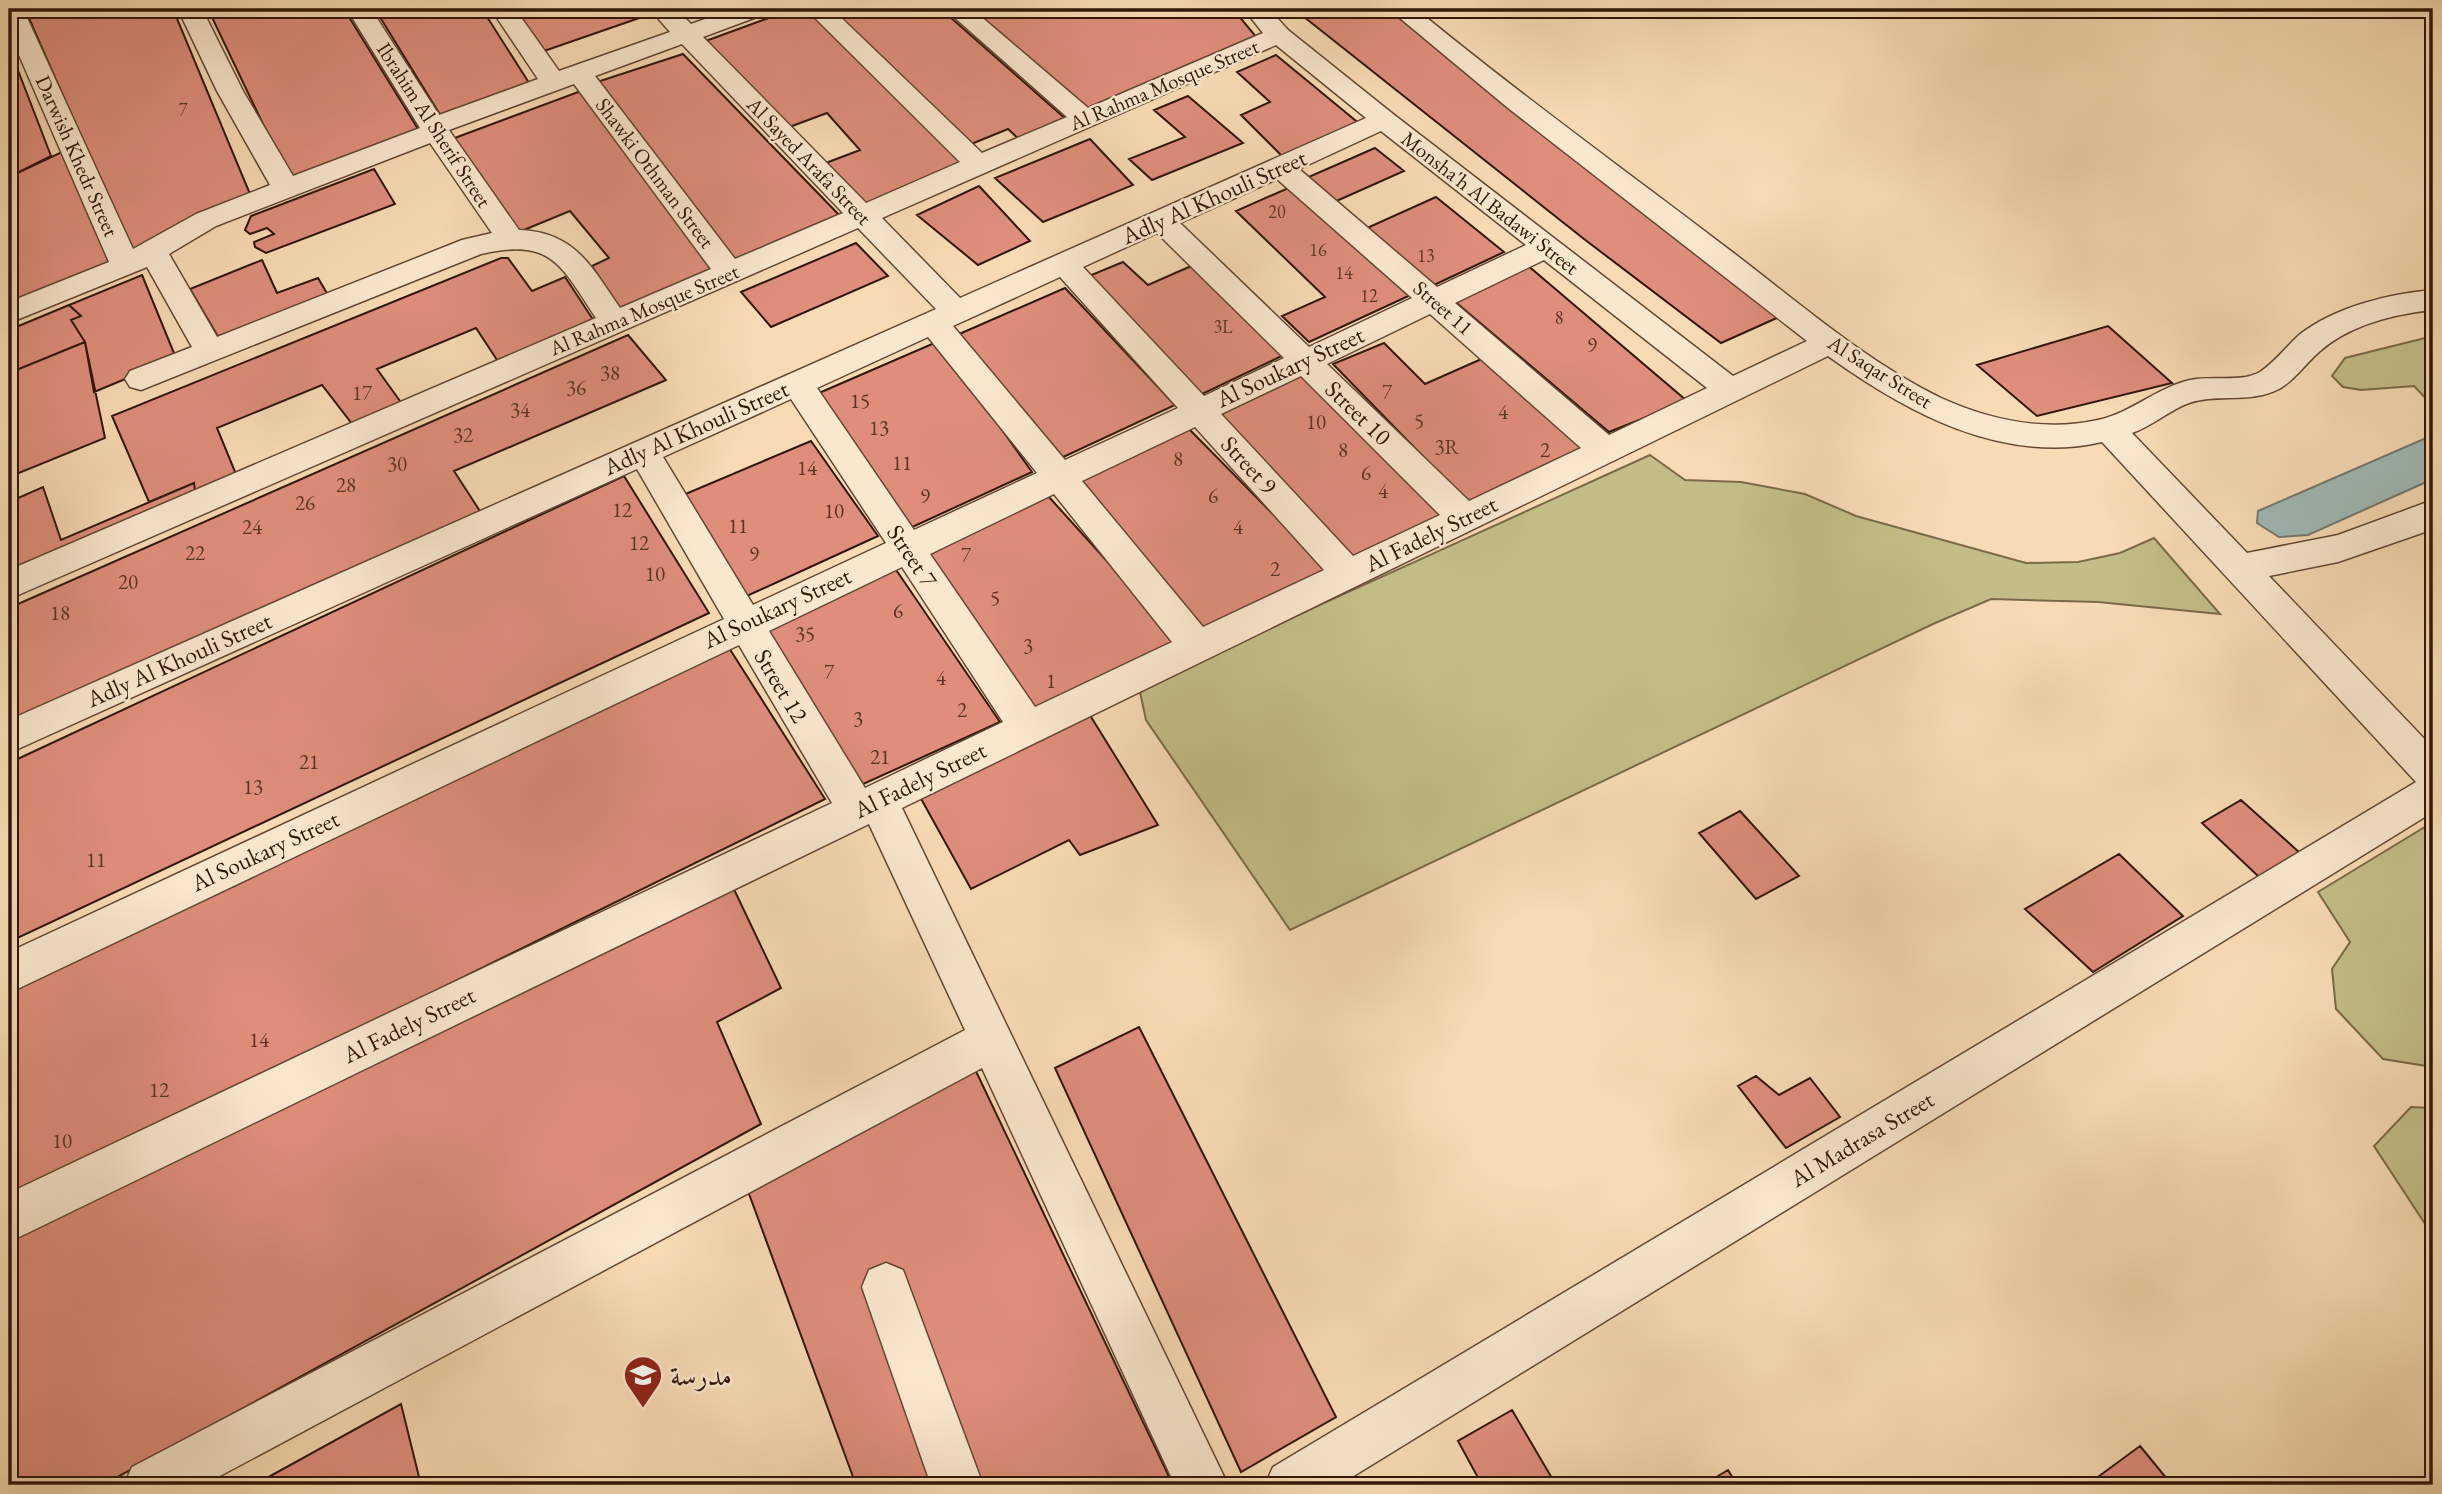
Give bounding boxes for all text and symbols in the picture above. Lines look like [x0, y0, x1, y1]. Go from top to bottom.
street label: Al Rahma Mosque Street [1064, 32, 1263, 137]
street label: Ibrahim Al Sherif Street [371, 37, 498, 213]
street label: Darwish Khedr Street [30, 71, 125, 241]
street label: Al Sayed Arafa Street [741, 90, 878, 231]
street label: Shawki Othman Street [590, 92, 721, 254]
house number: 7 [179, 98, 188, 121]
street label: Monsha'h Al Badawi Street [1396, 125, 1585, 281]
street label: Adly Al Khouli Street [1115, 142, 1312, 252]
house number: 20 [1268, 200, 1286, 223]
house number: 16 [1309, 238, 1327, 261]
house number: 13 [1417, 244, 1435, 267]
street label: Al Rahma Mosque Street [544, 257, 743, 362]
house number: 14 [1335, 261, 1353, 284]
street label: Street 11 [1408, 274, 1479, 341]
house number: 12 [1360, 284, 1378, 307]
house number: 8 [1555, 306, 1563, 329]
house number: 3L [1213, 315, 1233, 338]
street label: Al Soukary Street [1210, 319, 1369, 415]
street label: Al Saqar Street [1822, 328, 1938, 415]
house number: 9 [1587, 331, 1597, 358]
house number: 38 [600, 359, 620, 386]
street label: Adly Al Khouli Street [597, 373, 794, 483]
house number: 36 [566, 374, 586, 401]
street label: Street 10 [1319, 374, 1398, 452]
house number: 7 [1382, 378, 1393, 405]
house number: 17 [352, 379, 373, 406]
house number: 15 [850, 387, 870, 414]
house number: 34 [510, 396, 531, 423]
house number: 4 [1498, 398, 1509, 425]
house number: 5 [1414, 407, 1424, 434]
house number: 10 [1306, 408, 1326, 435]
house number: 13 [869, 414, 889, 441]
house number: 32 [453, 421, 473, 448]
street label: Street 9 [1214, 429, 1285, 501]
house number: 3R [1434, 433, 1461, 460]
house number: 8 [1338, 436, 1348, 463]
house number: 2 [1540, 436, 1550, 463]
house number: 8 [1173, 445, 1183, 472]
house number: 11 [892, 449, 912, 476]
house number: 30 [387, 450, 407, 477]
house number: 14 [797, 454, 818, 481]
house number: 6 [1361, 459, 1371, 486]
house number: 28 [336, 471, 356, 498]
house number: 4 [1378, 477, 1389, 504]
house number: 9 [920, 482, 930, 509]
house number: 6 [1208, 482, 1218, 509]
street label: Al Fadely Street [1359, 488, 1503, 579]
house number: 26 [295, 489, 315, 516]
house number: 12 [612, 496, 632, 523]
house number: 10 [824, 497, 844, 524]
house number: 11 [728, 512, 748, 539]
house number: 24 [242, 513, 263, 540]
house number: 4 [1233, 513, 1244, 540]
street label: Street 7 [880, 518, 945, 593]
house number: 12 [629, 529, 649, 556]
house number: 22 [185, 539, 205, 566]
house number: 9 [749, 540, 759, 567]
house number: 7 [961, 541, 972, 568]
house number: 2 [1270, 555, 1280, 582]
house number: 10 [645, 560, 665, 587]
street label: Al Soukary Street [697, 560, 856, 656]
house number: 20 [118, 568, 138, 595]
house number: 5 [990, 584, 1000, 611]
house number: 6 [893, 597, 903, 624]
house number: 18 [50, 599, 70, 626]
street label: Adly Al Khouli Street [80, 605, 277, 715]
house number: 35 [795, 620, 815, 647]
house number: 3 [1023, 632, 1033, 659]
street label: Street 12 [747, 643, 816, 729]
house number: 7 [824, 658, 835, 685]
house number: 4 [936, 664, 947, 691]
house number: 1 [1046, 667, 1056, 694]
house number: 2 [957, 696, 967, 723]
house number: 3 [853, 705, 863, 732]
street label: Al Fadely Street [848, 734, 992, 825]
house number: 21 [870, 743, 890, 770]
house number: 21 [299, 748, 319, 775]
house number: 13 [243, 773, 263, 800]
street label: Al Soukary Street [185, 803, 344, 899]
house number: 11 [86, 846, 106, 873]
street label: Al Fadely Street [337, 979, 481, 1070]
house number: 14 [249, 1026, 270, 1053]
house number: 12 [149, 1076, 169, 1103]
street label: Al Madrasa Street [1783, 1083, 1940, 1194]
house number: 10 [52, 1127, 72, 1154]
school or university icon: مدرسة [622, 1354, 664, 1409]
place label: مدرسة [670, 1357, 732, 1393]

